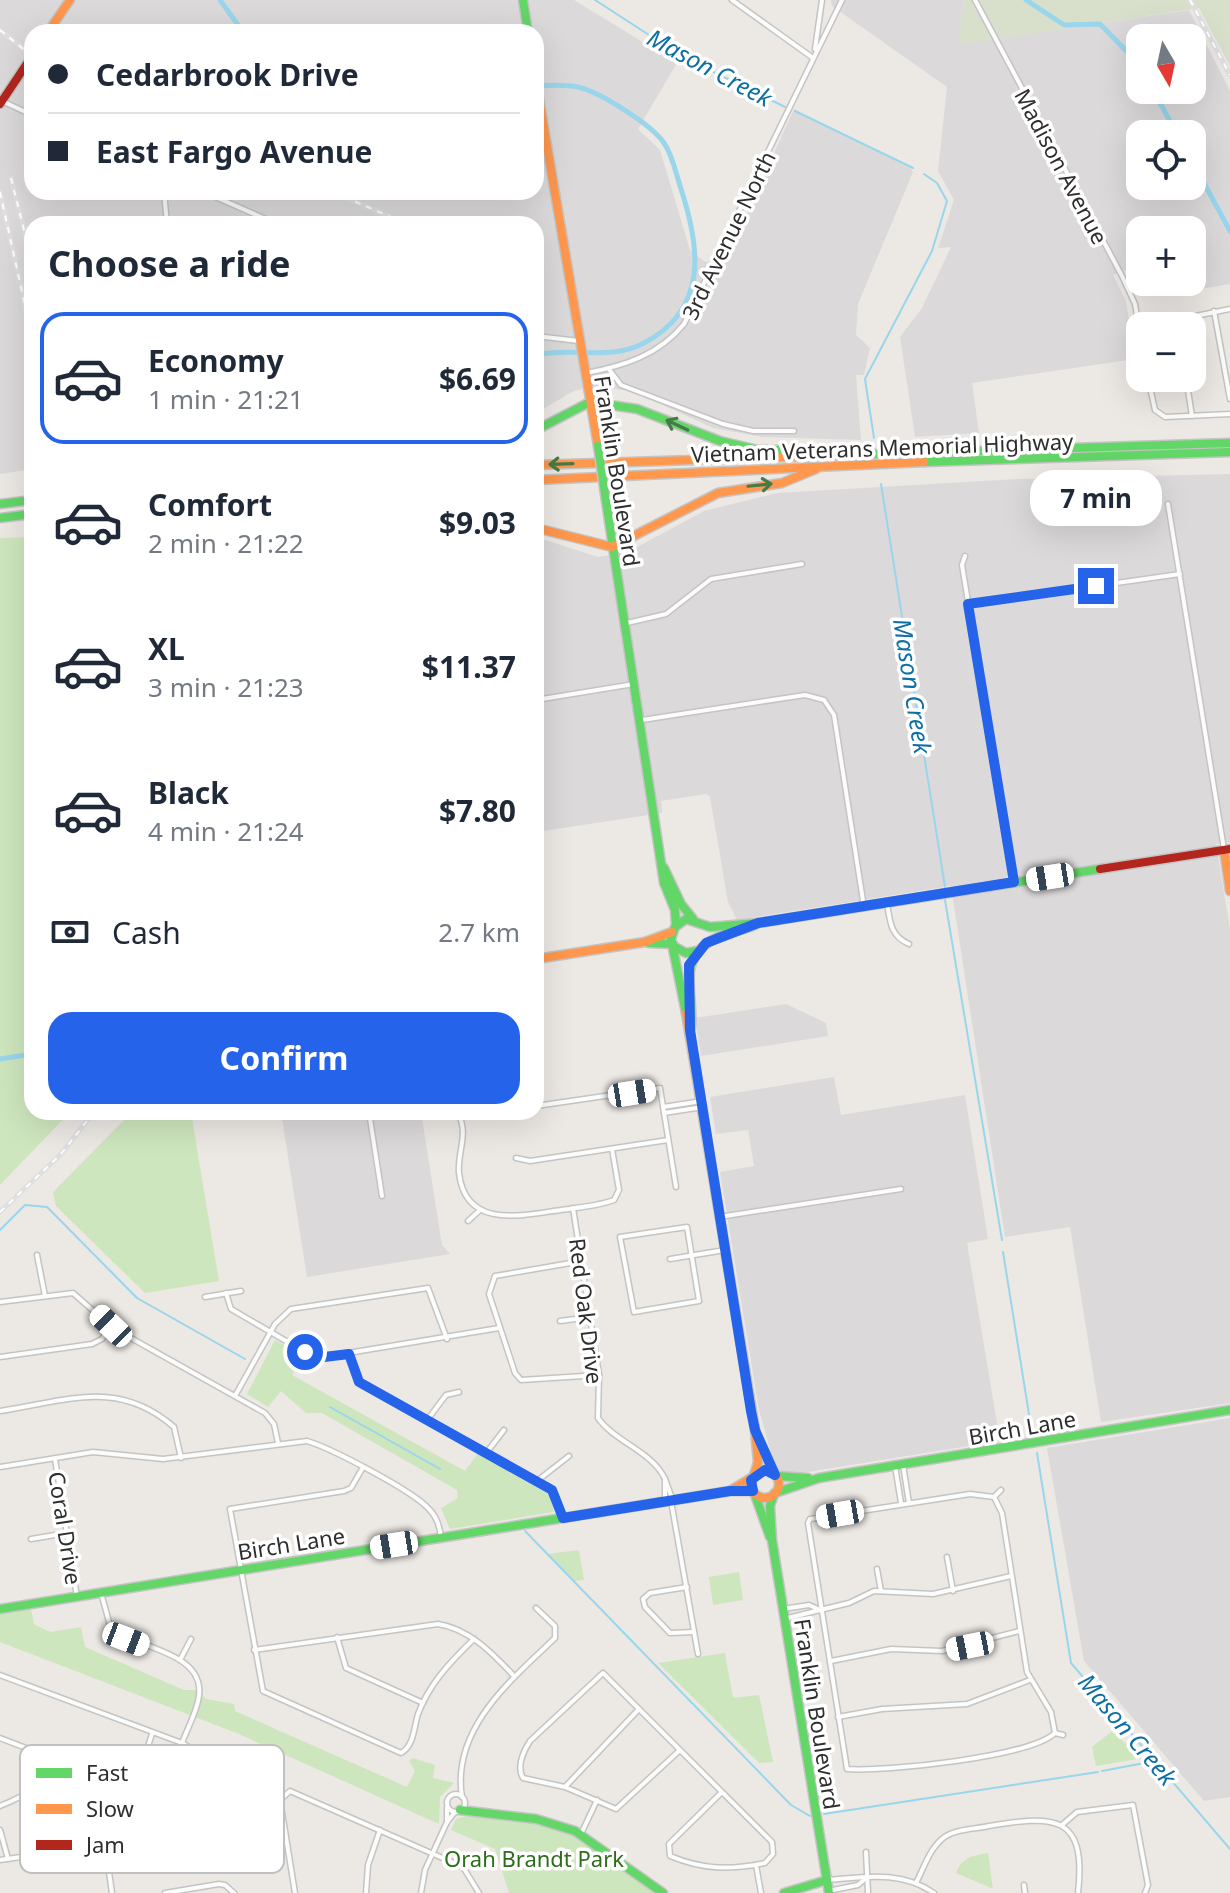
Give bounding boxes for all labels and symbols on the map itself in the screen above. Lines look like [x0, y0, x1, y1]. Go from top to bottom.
water label: Mason Creek [642, 20, 779, 114]
north arrow [1126, 24, 1206, 104]
street label: Madison Avenue [1008, 83, 1116, 249]
street label: 3rd Avenue North [674, 146, 782, 324]
street label: Franklin Boulevard [588, 373, 648, 569]
one-way arrow [666, 417, 690, 432]
street label: Vietnam Veterans Memorial Highway [690, 425, 1074, 469]
one-way arrow [548, 456, 575, 471]
callout: 7 min [1030, 470, 1162, 526]
one-way arrow [746, 477, 773, 492]
route end [1078, 568, 1114, 604]
water label: Mason Creek [886, 616, 940, 757]
car [1024, 861, 1076, 893]
car [606, 1077, 658, 1109]
street label: Red Oak Drive [563, 1236, 611, 1386]
car [85, 1301, 137, 1351]
route start [287, 1334, 323, 1370]
street label: Birch Lane [966, 1403, 1078, 1451]
street label: Coral Drive [42, 1469, 90, 1587]
car [814, 1498, 866, 1530]
street label: Birch Lane [235, 1520, 347, 1566]
car [368, 1529, 420, 1561]
street label: Franklin Boulevard [788, 1616, 848, 1812]
car [99, 1619, 153, 1659]
car [944, 1630, 996, 1662]
water label: Mason Creek [1071, 1666, 1185, 1793]
legend [20, 1745, 284, 1873]
text: Fast [86, 1757, 128, 1787]
text: Slow [86, 1793, 135, 1823]
text: Jam [84, 1829, 125, 1859]
park label: Orah Brandt Park [444, 1843, 624, 1873]

